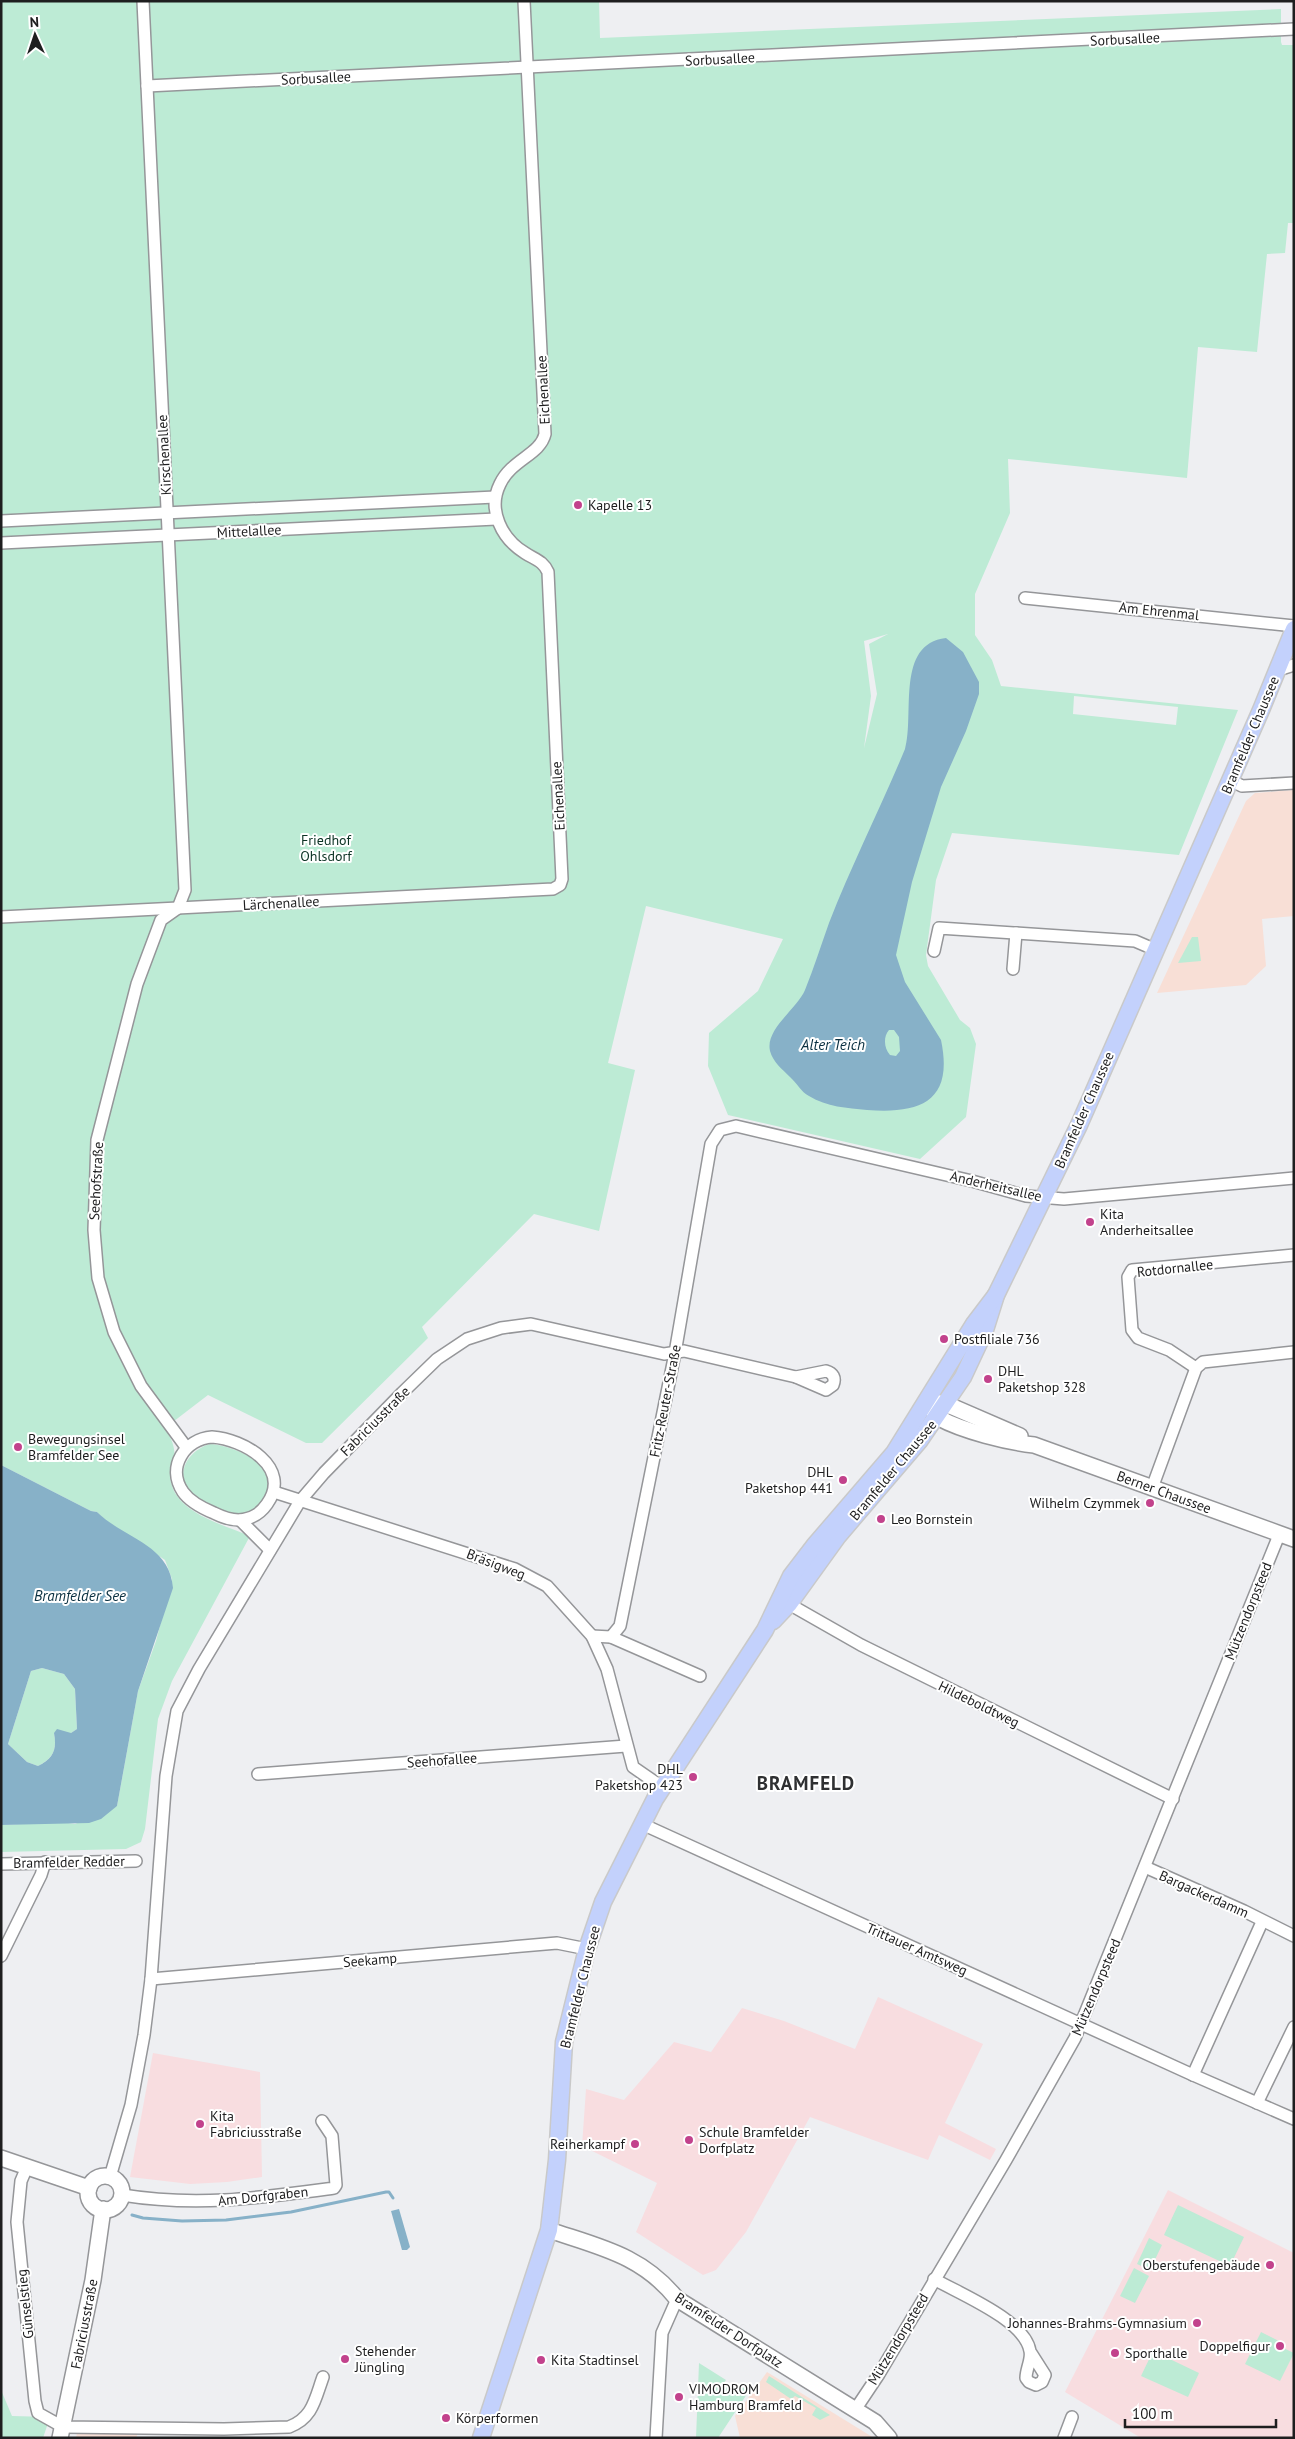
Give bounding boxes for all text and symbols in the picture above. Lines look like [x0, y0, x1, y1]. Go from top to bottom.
north arrow [10, 10, 60, 60]
text: N [29, 13, 39, 31]
street label: Sorbusallee [1090, 28, 1160, 50]
street label: Sorbusallee [685, 48, 755, 70]
street label: Sorbusallee [281, 67, 351, 89]
street label: Eichenallee [532, 355, 554, 425]
street label: Kirschenallee [153, 414, 175, 496]
place label: Kapelle 13 [588, 496, 652, 514]
marker: Kapelle 13 [572, 499, 584, 511]
street label: Mittelallee [216, 520, 282, 542]
street label: Am Ehrenmal [1118, 598, 1200, 624]
street label: Bramfelder Chaussee [1217, 674, 1283, 796]
street label: Eichenallee [547, 761, 569, 831]
park label: Friedhof Ohlsdorf [300, 831, 352, 865]
street label: Lärchenallee [242, 892, 320, 914]
water label: Alter Teich [800, 1035, 865, 1054]
street label: Bramfelder Chaussee [1050, 1049, 1118, 1171]
street label: Seehofstraße [85, 1141, 107, 1221]
street label: Anderheitsallee [948, 1167, 1044, 1205]
place label: Kita Anderheitsallee [1100, 1205, 1194, 1239]
marker: Kita Anderheitsallee [1084, 1216, 1096, 1228]
street label: Rotdornallee [1136, 1255, 1214, 1281]
place label: Postfiliale 736 [954, 1330, 1040, 1348]
marker: Postfiliale 736 [938, 1333, 950, 1345]
street label: Fritz-Reuter-Straße [645, 1343, 685, 1459]
place label: DHL Paketshop 328 [998, 1362, 1086, 1396]
marker: DHL Paketshop 328 [982, 1373, 994, 1385]
street label: Fabriciusstraße [336, 1382, 414, 1460]
street label: Bramfelder Chaussee [846, 1416, 940, 1524]
place label: Bewegungsinsel Bramfelder See [28, 1430, 125, 1464]
marker: Bewegungsinsel Bramfelder See [12, 1441, 24, 1453]
place label: DHL Paketshop 441 [745, 1463, 833, 1497]
street label: Berner Chaussee [1114, 1467, 1214, 1517]
marker: DHL Paketshop 441 [837, 1474, 849, 1486]
place label: Wilhelm Czymmek [1030, 1494, 1140, 1512]
marker: Wilhelm Czymmek [1144, 1497, 1156, 1509]
place label: Leo Bornstein [891, 1510, 973, 1528]
marker: Leo Bornstein [875, 1513, 887, 1525]
street label: Bräsigweg [464, 1545, 528, 1583]
street label: Mützendorpsteed [1220, 1560, 1276, 1662]
water label: Bramfelder See [34, 1586, 126, 1605]
street label: Hildeboldtweg [936, 1677, 1022, 1731]
street label: Seehofallee [406, 1749, 478, 1771]
place label: DHL Paketshop 423 [595, 1760, 683, 1794]
marker: DHL Paketshop 423 [687, 1771, 699, 1783]
district label: BRAMFELD [757, 1771, 855, 1795]
street label: Bramfelder Redder [13, 1852, 125, 1872]
street label: Bargackerdamm [1156, 1866, 1252, 1922]
street label: Trittauer Amtsweg [864, 1919, 970, 1979]
street label: Bramfelder Chaussee [556, 1924, 604, 2050]
street label: Mützendorpsteed [1067, 1936, 1125, 2038]
street label: Seekamp [342, 1949, 398, 1971]
place label: Kita Fabriciusstraße [210, 2107, 302, 2141]
marker: Kita Fabriciusstraße [194, 2118, 206, 2130]
place label: Schule Bramfelder Dorfplatz [699, 2123, 809, 2157]
marker: Schule Bramfelder Dorfplatz [683, 2134, 695, 2146]
place label: Reiherkampf [550, 2135, 626, 2153]
marker: Reiherkampf [629, 2138, 641, 2150]
street label: Am Dorfgraben [217, 2182, 309, 2210]
place label: Oberstufengebäude [1142, 2256, 1260, 2274]
marker: Oberstufengebäude [1264, 2259, 1276, 2271]
street label: Günselstieg [12, 2268, 38, 2340]
street label: Fabriciusstraße [66, 2277, 102, 2371]
street label: Bramfelder Dorfplatz [672, 2288, 786, 2372]
street label: Mützendorpsteed [864, 2290, 932, 2388]
place label: Johannes-Brahms-Gymnasium [1007, 2314, 1187, 2332]
marker: Johannes-Brahms-Gymnasium [1191, 2317, 1203, 2329]
place label: Doppelfigur [1200, 2337, 1270, 2355]
marker: Doppelfigur [1274, 2340, 1286, 2352]
place label: Stehender Jüngling [354, 2342, 416, 2376]
place label: Sporthalle [1125, 2344, 1187, 2362]
marker: Sporthalle [1109, 2347, 1121, 2359]
place label: Kita Stadtinsel [551, 2351, 639, 2369]
marker: Stehender Jüngling [339, 2353, 351, 2365]
marker: Kita Stadtinsel [535, 2354, 547, 2366]
place label: VIMODROM Hamburg Bramfeld [688, 2380, 802, 2414]
marker: VIMODROM Hamburg Bramfeld [673, 2391, 685, 2403]
scale bar [1125, 2396, 1276, 2428]
text: 100 m [1132, 2404, 1173, 2423]
place label: Körperformen [456, 2409, 538, 2427]
marker: Körperformen [440, 2412, 452, 2424]

